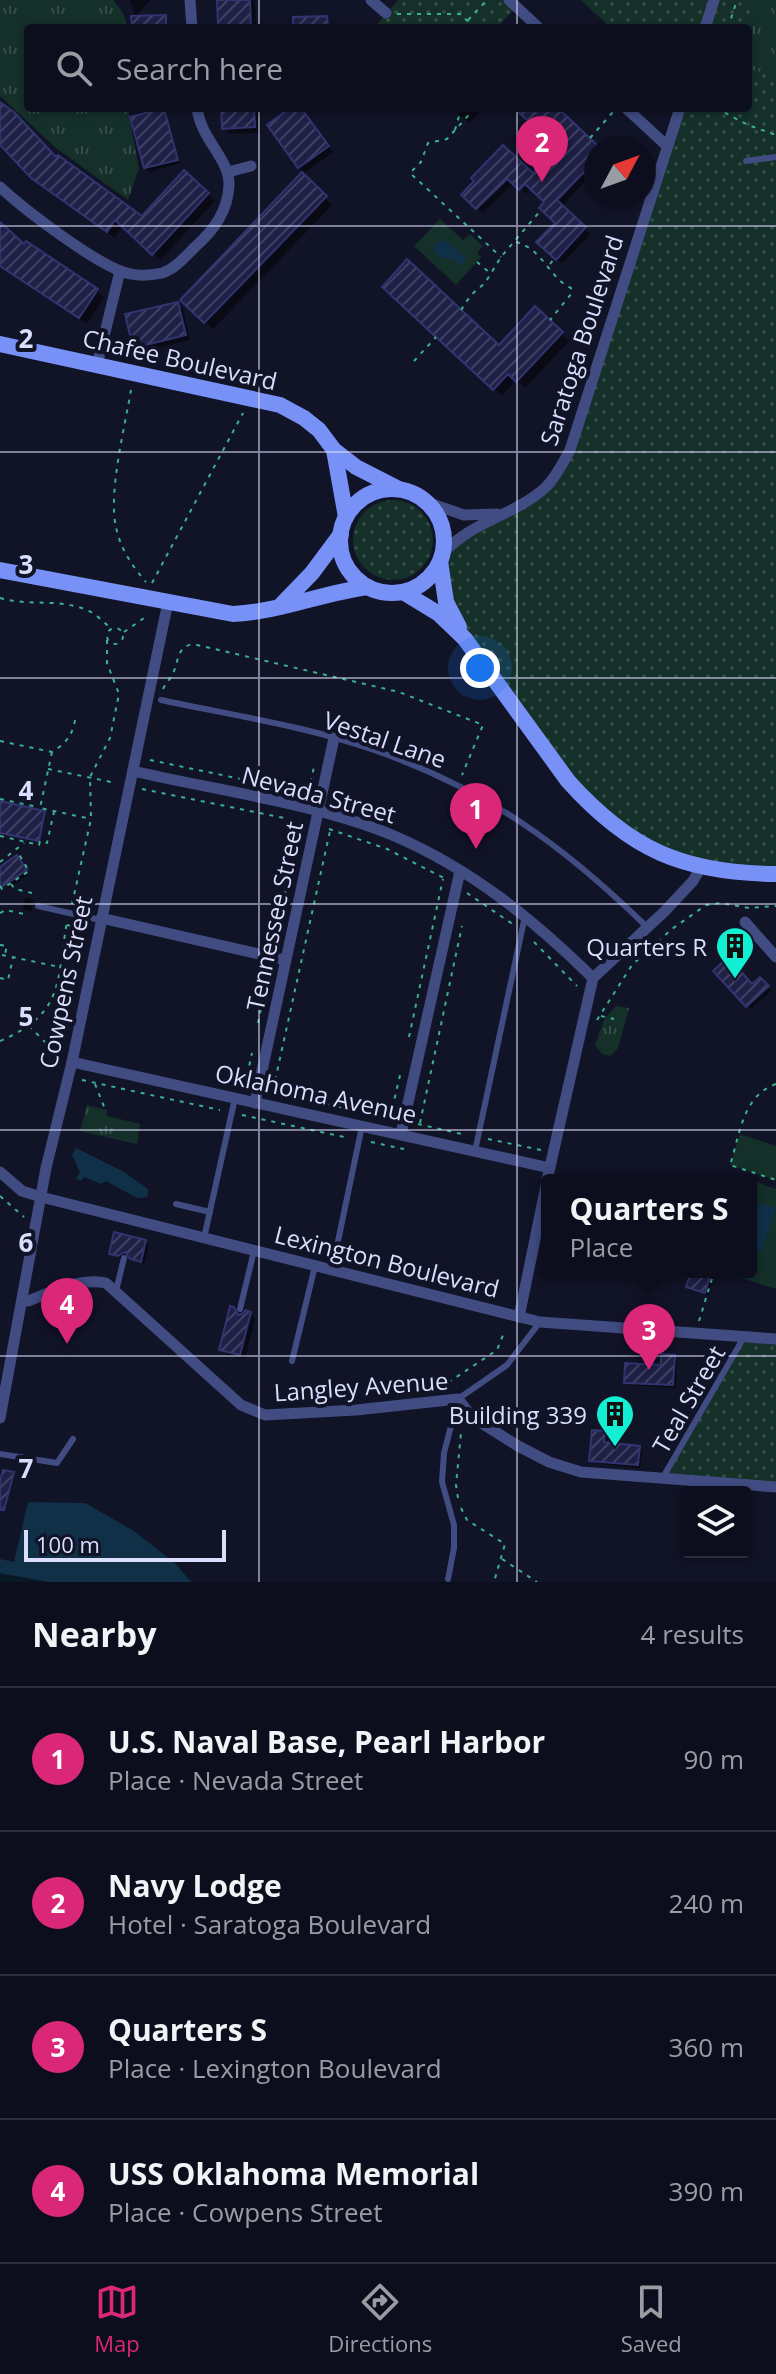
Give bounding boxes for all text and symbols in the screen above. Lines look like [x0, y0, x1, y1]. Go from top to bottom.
search box [24, 24, 752, 112]
icon: search [52, 46, 96, 90]
text: Search here [116, 48, 283, 89]
pin: 2 [516, 116, 568, 182]
north arrow [584, 136, 656, 208]
street label: Saratoga Boulevard [531, 231, 631, 449]
text: 2 [19, 320, 34, 356]
street label: Chafee Boulevard [80, 321, 280, 397]
text: 3 [19, 546, 33, 582]
your location [460, 648, 500, 688]
street label: Vestal Lane [319, 703, 451, 775]
street label: Nevada Street [238, 758, 400, 830]
text: 4 [19, 772, 34, 808]
pin: 1 [450, 783, 502, 849]
street label: Tennessee Street [238, 818, 310, 1014]
street label: Cowpens Street [31, 893, 99, 1071]
building icon: Quarters R [714, 925, 756, 980]
place label: Quarters R [586, 930, 707, 963]
text: 5 [19, 998, 33, 1034]
street label: Oklahoma Avenue [212, 1056, 420, 1130]
popup [541, 1174, 757, 1278]
text: Quarters S [570, 1188, 728, 1229]
street label: Lexington Boulevard [271, 1217, 503, 1305]
text: 6 [19, 1224, 34, 1260]
text: Place [570, 1229, 633, 1265]
pin: 4 [41, 1278, 93, 1344]
pin: 3 [623, 1304, 675, 1370]
street label: Teal Street [644, 1339, 732, 1459]
street label: Langley Avenue [273, 1363, 449, 1409]
building icon: Building 339 [594, 1393, 636, 1448]
place label: Building 339 [449, 1398, 587, 1431]
text: 7 [19, 1450, 34, 1486]
map controls [680, 1486, 752, 1558]
button: layers [680, 1486, 752, 1558]
scale bar [24, 1526, 226, 1562]
text: 100 m [36, 1529, 100, 1559]
text: Nearby [32, 1611, 157, 1657]
text: 4 results [641, 1616, 744, 1652]
text: U.S. Naval Base, Pearl Harbor [108, 1721, 545, 1762]
text: 1 [51, 1741, 65, 1777]
text: 90 m [683, 1741, 744, 1777]
text: Place · Nevada Street [108, 1762, 363, 1798]
text: Navy Lodge [108, 1865, 282, 1906]
text: 2 [51, 1885, 65, 1921]
text: 240 m [669, 1885, 744, 1921]
text: Hotel · Saratoga Boulevard [108, 1906, 431, 1942]
text: Quarters S [108, 2009, 267, 2050]
text: 3 [51, 2029, 65, 2065]
text: 360 m [669, 2029, 744, 2065]
text: Place · Lexington Boulevard [108, 2050, 442, 2086]
text: USS Oklahoma Memorial [108, 2153, 479, 2194]
text: 4 [51, 2173, 65, 2209]
text: 390 m [669, 2173, 744, 2209]
text: Place · Cowpens Street [108, 2194, 382, 2230]
tab: Map [94, 2280, 140, 2358]
tab: Directions [328, 2280, 432, 2358]
tab: Saved [621, 2280, 682, 2358]

